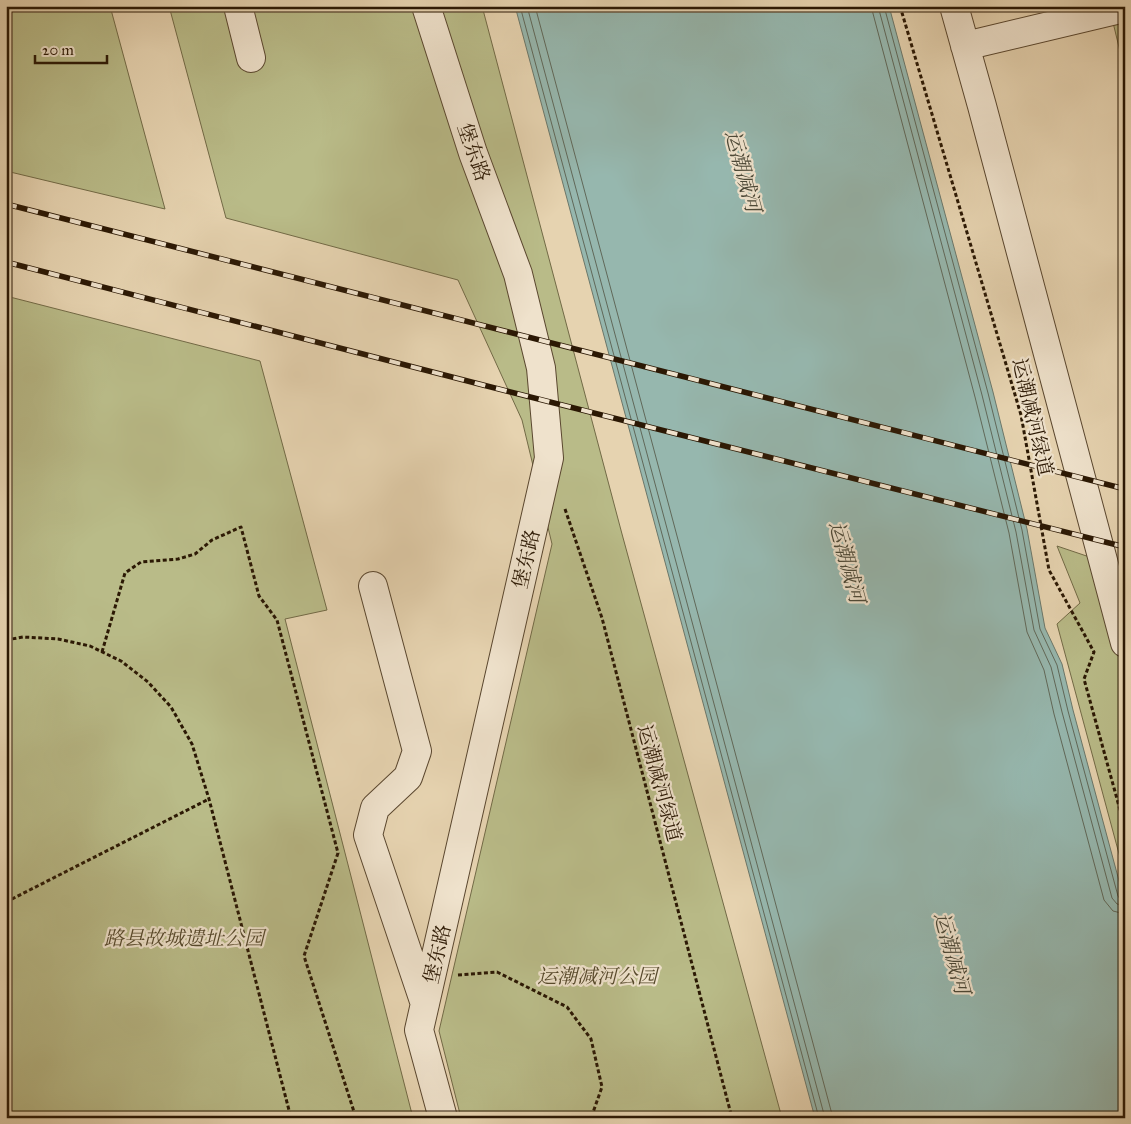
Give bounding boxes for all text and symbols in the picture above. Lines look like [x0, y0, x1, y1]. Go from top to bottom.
scale bar [35, 32, 108, 64]
text: 20 m [42, 41, 74, 59]
street label: 堡东路 [453, 120, 495, 184]
water label: 运潮减河 [720, 127, 767, 219]
street label: 运潮减河绿道 [1008, 356, 1058, 478]
water label: 运潮减河 [824, 518, 871, 610]
street label: 堡东路 [508, 527, 544, 591]
street label: 运潮减河绿道 [633, 722, 687, 844]
water label: 运潮减河 [929, 909, 976, 1001]
street label: 堡东路 [419, 922, 455, 986]
park label: 路县故城遗址公园 [104, 926, 267, 950]
park label: 运潮减河公园 [537, 964, 660, 988]

